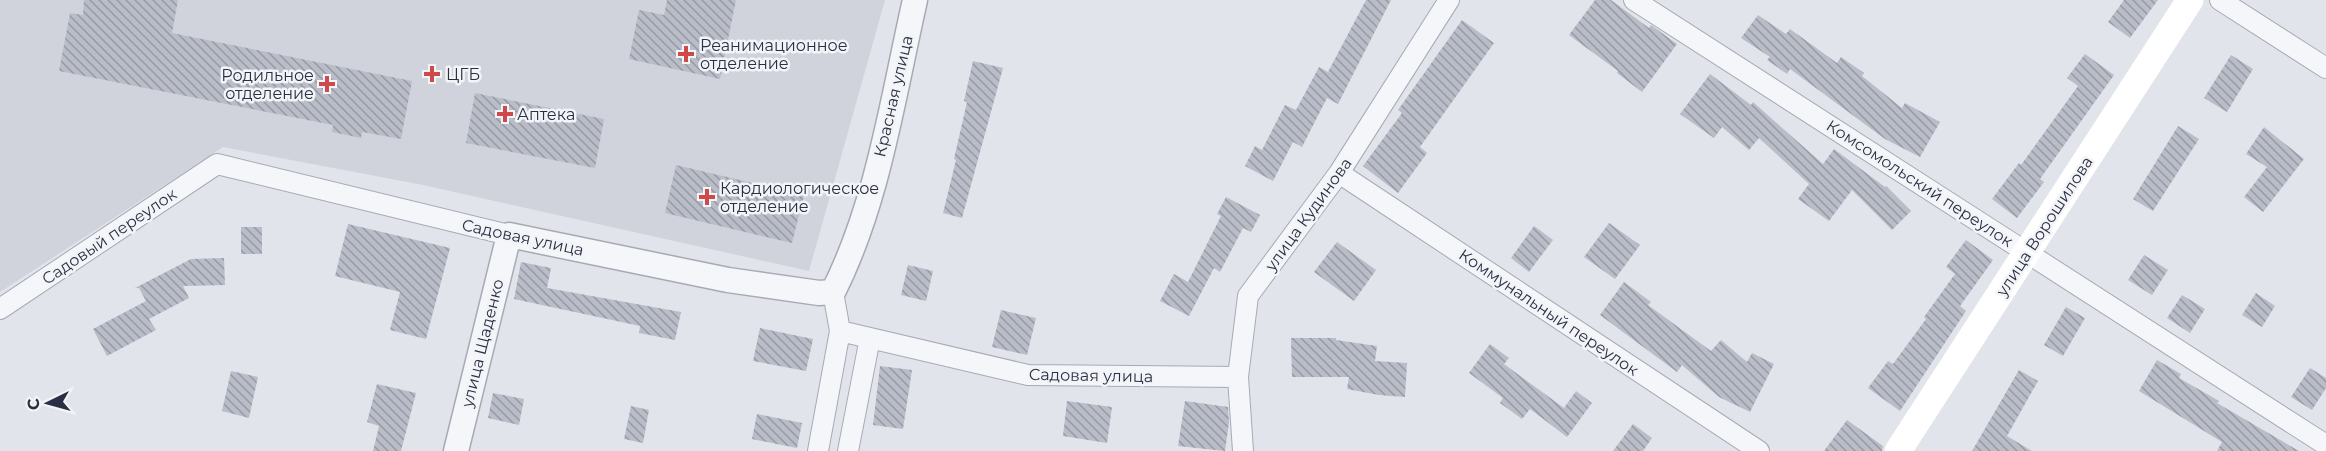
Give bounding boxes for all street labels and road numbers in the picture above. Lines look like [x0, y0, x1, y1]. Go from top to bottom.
street label: Красная улица [870, 33, 917, 159]
street label: Комсомольский переулок [1823, 116, 2017, 251]
street label: улица Ворошилова [1992, 153, 2097, 300]
street label: улица Кудинова [1260, 154, 1356, 275]
street label: Садовый переулок [38, 184, 181, 289]
street label: Садовая улица [460, 215, 586, 260]
street label: Коммунальный переулок [1455, 245, 1643, 380]
street label: улица Щаденко [457, 277, 508, 410]
street label: Садовая улица [1029, 365, 1153, 386]

